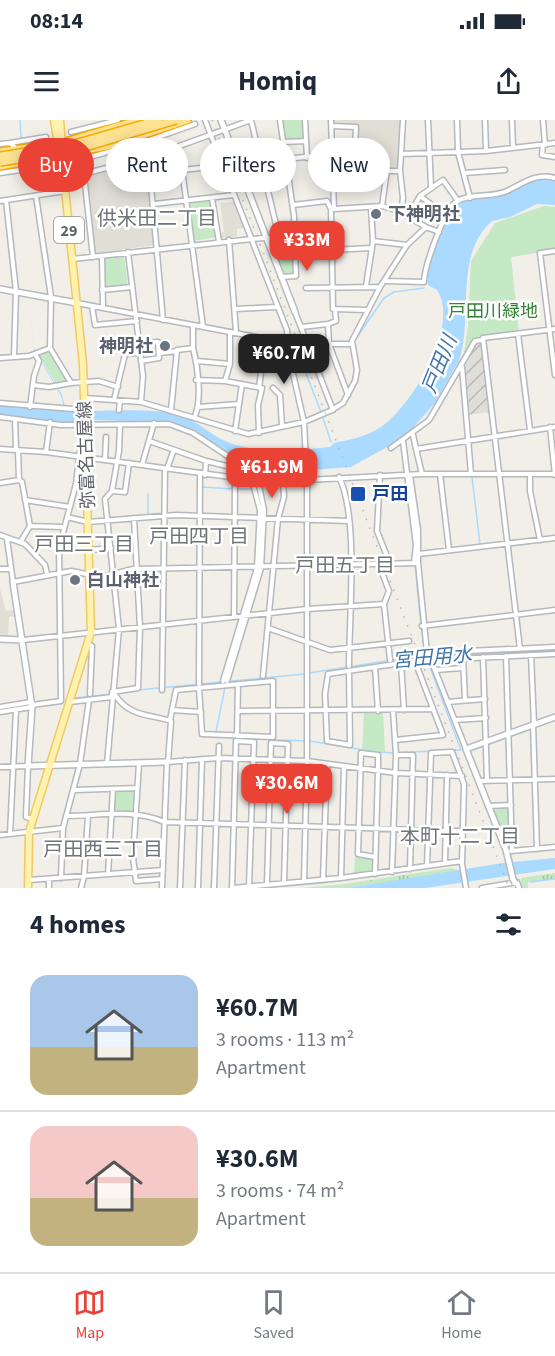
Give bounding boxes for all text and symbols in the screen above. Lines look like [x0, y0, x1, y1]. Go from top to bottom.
text: 08:14 [30, 5, 83, 37]
text: Homiq [238, 62, 317, 101]
icon: menu [30, 65, 63, 98]
icon: share [492, 65, 525, 98]
chip: Buy [18, 138, 94, 192]
chip: Rent [106, 138, 188, 192]
chip: Filters [200, 138, 296, 192]
chip: New [308, 138, 390, 192]
place label: 下神明社 [388, 202, 460, 227]
district label: 供米田二丁目 [97, 205, 217, 233]
marker: 下神明社 [369, 207, 383, 221]
road number: 29 [54, 217, 84, 243]
pin: ¥33M [271, 221, 343, 272]
text: ¥33M [284, 226, 330, 254]
park label: 戸田川緑地 [448, 299, 538, 324]
water label: 戸田川 [416, 329, 465, 397]
place label: 神明社 [99, 334, 153, 359]
pin: ¥60.7M [235, 334, 333, 385]
marker: 神明社 [158, 339, 172, 353]
text: ¥60.7M [252, 339, 316, 367]
street label: 弥富名古屋線 [72, 401, 101, 509]
pin: ¥61.9M [223, 448, 321, 499]
text: ¥61.9M [240, 453, 304, 481]
place label: 戸田 [372, 482, 408, 507]
marker: 戸田 [349, 485, 367, 503]
district label: 戸田四丁目 [149, 523, 249, 551]
district label: 戸田三丁目 [34, 531, 134, 559]
district label: 戸田五丁目 [295, 552, 395, 580]
place label: 白山神社 [87, 568, 159, 593]
marker: 白山神社 [68, 573, 82, 587]
water label: 宮田用水 [391, 640, 475, 675]
pin: ¥30.6M [238, 764, 336, 815]
text: ¥30.6M [255, 769, 319, 797]
district label: 本町十二丁目 [400, 823, 520, 851]
district label: 戸田西三丁目 [43, 836, 163, 864]
text: 4 homes [30, 906, 125, 943]
icon: filters [492, 908, 525, 941]
text: ¥60.7M [216, 989, 299, 1026]
icon: home [78, 999, 150, 1071]
text: 3 rooms · 113 m² [216, 1026, 354, 1054]
text: Apartment [216, 1054, 306, 1082]
text: ¥30.6M [216, 1140, 299, 1177]
icon: home [78, 1150, 150, 1222]
text: 3 rooms · 74 m² [216, 1177, 344, 1205]
text: Apartment [216, 1205, 306, 1233]
tab: Map [73, 1286, 106, 1344]
tab: Saved [253, 1286, 294, 1344]
tab: Home [441, 1286, 482, 1344]

